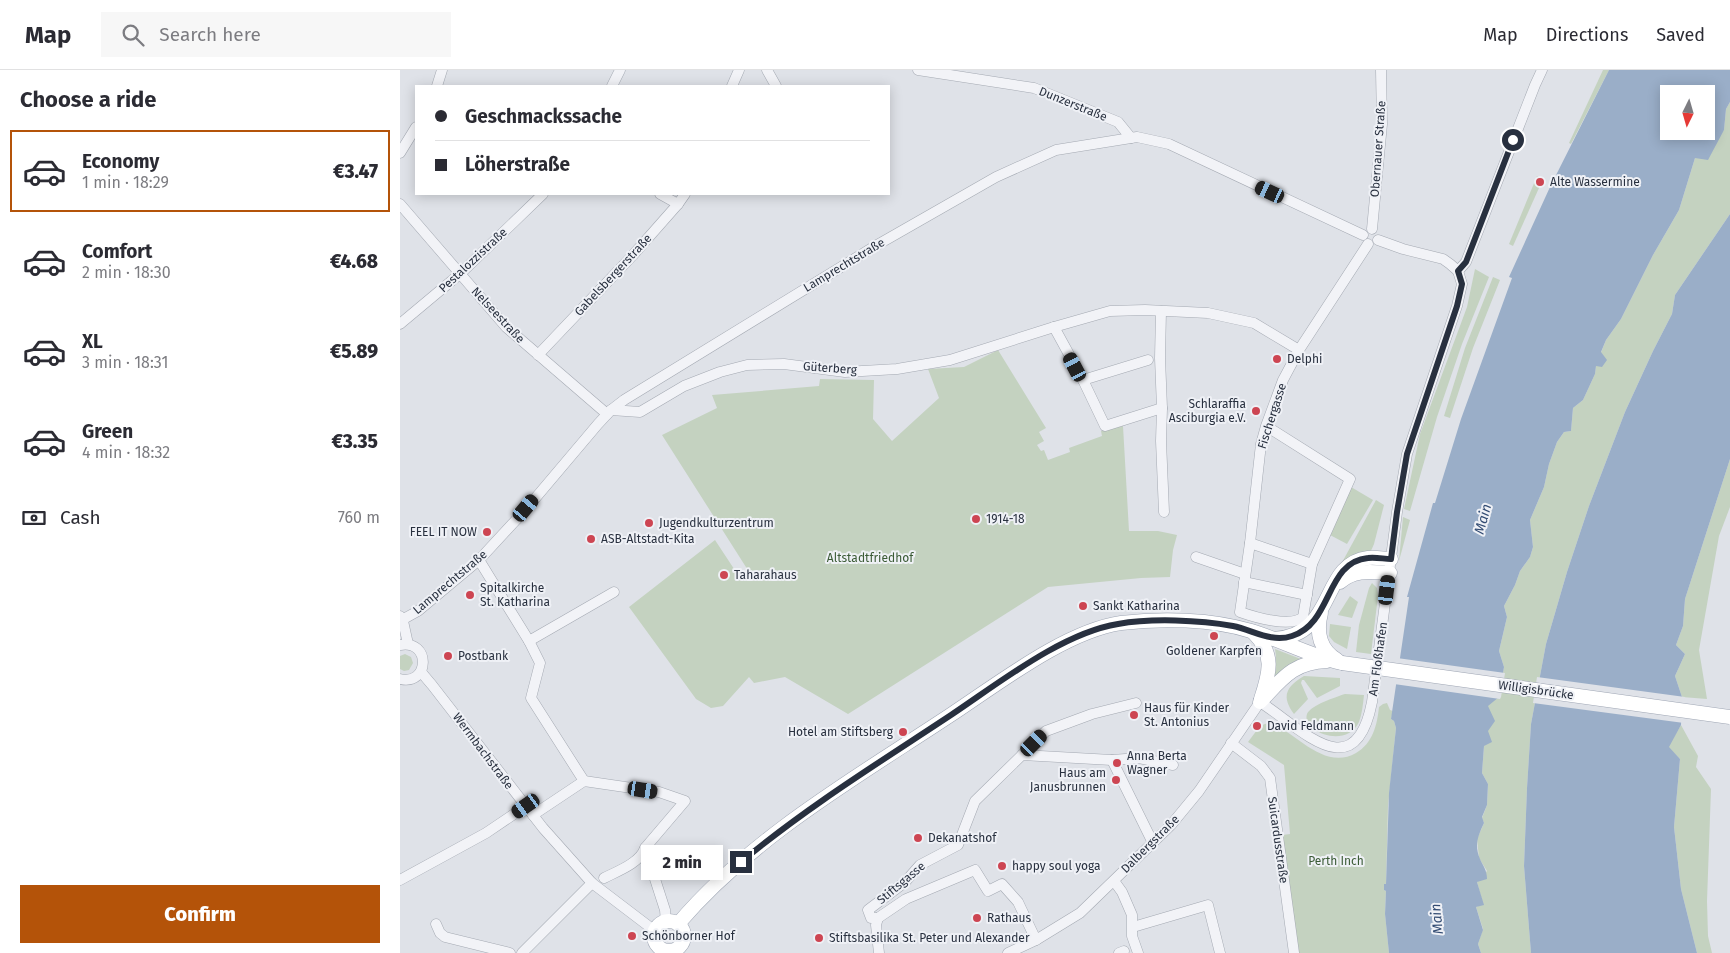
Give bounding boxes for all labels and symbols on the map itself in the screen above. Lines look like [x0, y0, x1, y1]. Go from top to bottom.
street label: Dunzerstraße [1037, 84, 1109, 124]
north arrow [1660, 85, 1715, 140]
street label: Obernauer Straße [1368, 100, 1388, 198]
route start [1502, 129, 1524, 151]
place label: Alte Wassermine [1550, 175, 1640, 189]
marker: Alte Wassermine [1534, 176, 1546, 188]
car [1253, 179, 1286, 205]
street label: Pestalozzistraße [436, 225, 510, 295]
street label: Gabelsbergerstraße [572, 231, 654, 319]
street label: Lamprechtstraße [801, 235, 887, 295]
street label: Nelseestraße [469, 284, 527, 346]
car [1061, 350, 1088, 384]
place label: Delphi [1287, 352, 1322, 366]
marker: Delphi [1271, 353, 1283, 365]
street label: Güterberg [802, 359, 858, 377]
street label: Fischergasse [1255, 381, 1289, 451]
place label: Schlaraffia Asciburgia e.V. [1169, 397, 1246, 425]
marker: Schlaraffia Asciburgia e.V. [1250, 405, 1262, 417]
car [510, 492, 541, 524]
water label: Main [1471, 502, 1495, 536]
place label: 1914-18 [986, 512, 1025, 526]
marker: 1914-18 [970, 513, 982, 525]
place label: Jugendkulturzentrum [659, 516, 774, 530]
marker: Jugendkulturzentrum [643, 517, 655, 529]
place label: FEEL IT NOW [410, 525, 477, 539]
marker: FEEL IT NOW [481, 526, 493, 538]
place label: ASB-Altstadt-Kita [601, 532, 695, 546]
marker: ASB-Altstadt-Kita [585, 533, 597, 545]
street label: Lamprechtstraße [410, 547, 490, 617]
park label: Altstadtfriedhof [827, 551, 914, 565]
place label: Taharahaus [734, 568, 797, 582]
marker: Taharahaus [718, 569, 730, 581]
car [1377, 574, 1396, 606]
place label: Spitalkirche St. Katharina [480, 581, 550, 609]
marker: Spitalkirche St. Katharina [464, 589, 476, 601]
place label: Sankt Katharina [1093, 599, 1180, 613]
marker: Sankt Katharina [1077, 600, 1089, 612]
street label: Am Floßhafen [1366, 621, 1390, 697]
marker: Goldener Karpfen [1208, 630, 1220, 642]
place label: Goldener Karpfen [1166, 644, 1262, 658]
place label: Postbank [458, 649, 509, 663]
marker: Postbank [442, 650, 454, 662]
street label: Willigisbrücke [1497, 678, 1575, 702]
place label: Haus für Kinder St. Antonius [1144, 701, 1229, 729]
marker: Haus für Kinder St. Antonius [1128, 709, 1140, 721]
street label: Wermbachstraße [450, 710, 516, 792]
place label: David Feldmann [1267, 719, 1354, 733]
marker: David Feldmann [1251, 720, 1263, 732]
place label: Hotel am Stiftsberg [788, 725, 894, 739]
marker: Hotel am Stiftsberg [897, 726, 909, 738]
car [1018, 727, 1049, 759]
place label: Anna Berta Wagner [1127, 749, 1187, 777]
marker: Anna Berta Wagner [1111, 757, 1123, 769]
place label: Haus am Janusbrunnen [1030, 766, 1106, 794]
marker: Haus am Janusbrunnen [1110, 774, 1122, 786]
car [627, 780, 658, 800]
car [509, 791, 542, 821]
street label: Suicardusstraße [1265, 796, 1291, 884]
street label: Dalbergstraße [1118, 812, 1182, 876]
place label: Dekanatshof [928, 831, 997, 845]
marker: Dekanatshof [912, 832, 924, 844]
callout: 2 min [641, 844, 724, 880]
route end [730, 851, 752, 873]
park label: Perth Inch [1308, 854, 1364, 868]
street label: Stiftsgasse [874, 859, 928, 907]
place label: happy soul yoga [1012, 859, 1101, 873]
marker: happy soul yoga [996, 860, 1008, 872]
water label: Main [1427, 903, 1447, 935]
place label: Rathaus [987, 911, 1032, 925]
marker: Rathaus [971, 912, 983, 924]
place label: Schönborner Hof [642, 929, 736, 943]
marker: Schönborner Hof [626, 930, 638, 942]
place label: Stiftsbasilika St. Peter und Alexander [829, 931, 1030, 945]
marker: Stiftsbasilika St. Peter und Alexander [813, 932, 825, 944]

